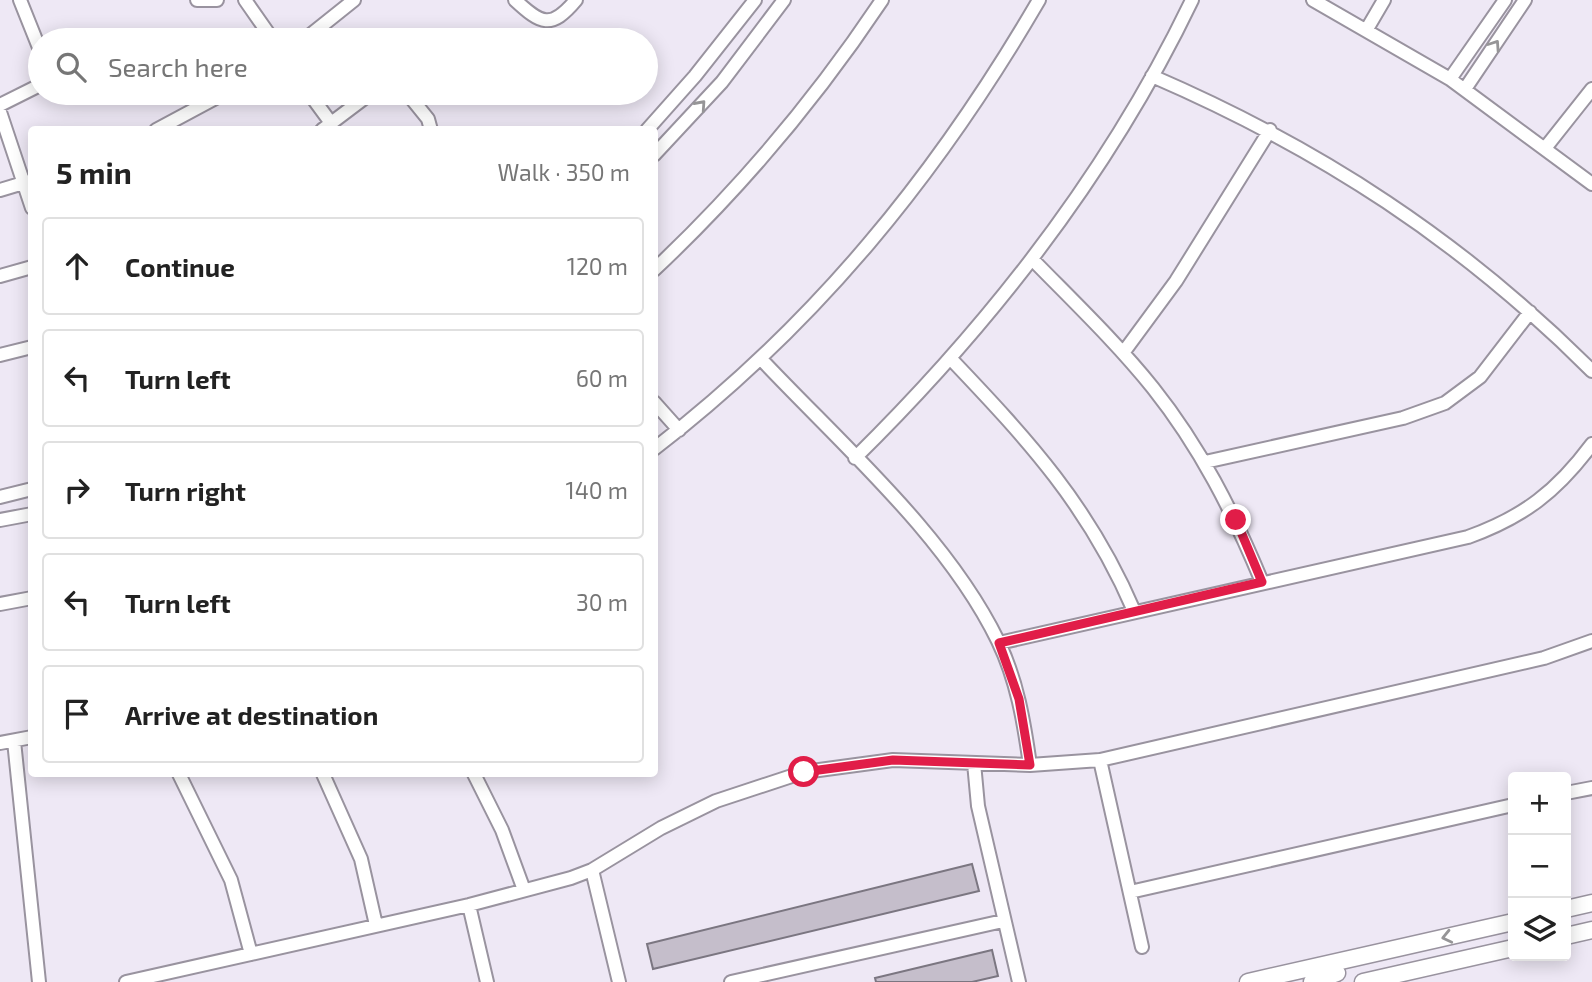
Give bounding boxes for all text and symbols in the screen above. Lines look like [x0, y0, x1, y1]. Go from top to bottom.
search box [28, 28, 658, 105]
one-way arrow [1487, 40, 1499, 53]
icon: search [52, 48, 90, 86]
text: Search here [108, 51, 248, 82]
one-way arrow [693, 101, 705, 114]
text: 5 min [56, 154, 132, 190]
text: Walk · 350 m [498, 158, 630, 186]
icon: ahead [58, 247, 96, 285]
text: Continue [125, 251, 235, 282]
text: 120 m [567, 252, 628, 280]
icon: left [58, 359, 96, 397]
text: Turn left [125, 363, 231, 394]
text: 60 m [576, 364, 628, 392]
icon: right [58, 471, 96, 509]
text: Turn right [125, 475, 246, 506]
text: 140 m [566, 476, 628, 504]
route end [1220, 504, 1251, 535]
icon: left [58, 583, 96, 621]
text: Turn left [125, 587, 231, 618]
text: 30 m [576, 588, 628, 616]
icon: arrive [58, 695, 96, 733]
text: Arrive at destination [125, 699, 378, 730]
route start [788, 756, 819, 787]
map controls [1508, 772, 1571, 961]
button: + [1508, 772, 1571, 835]
button: − [1508, 835, 1571, 898]
button: layers [1508, 898, 1571, 961]
one-way arrow [1441, 929, 1453, 943]

